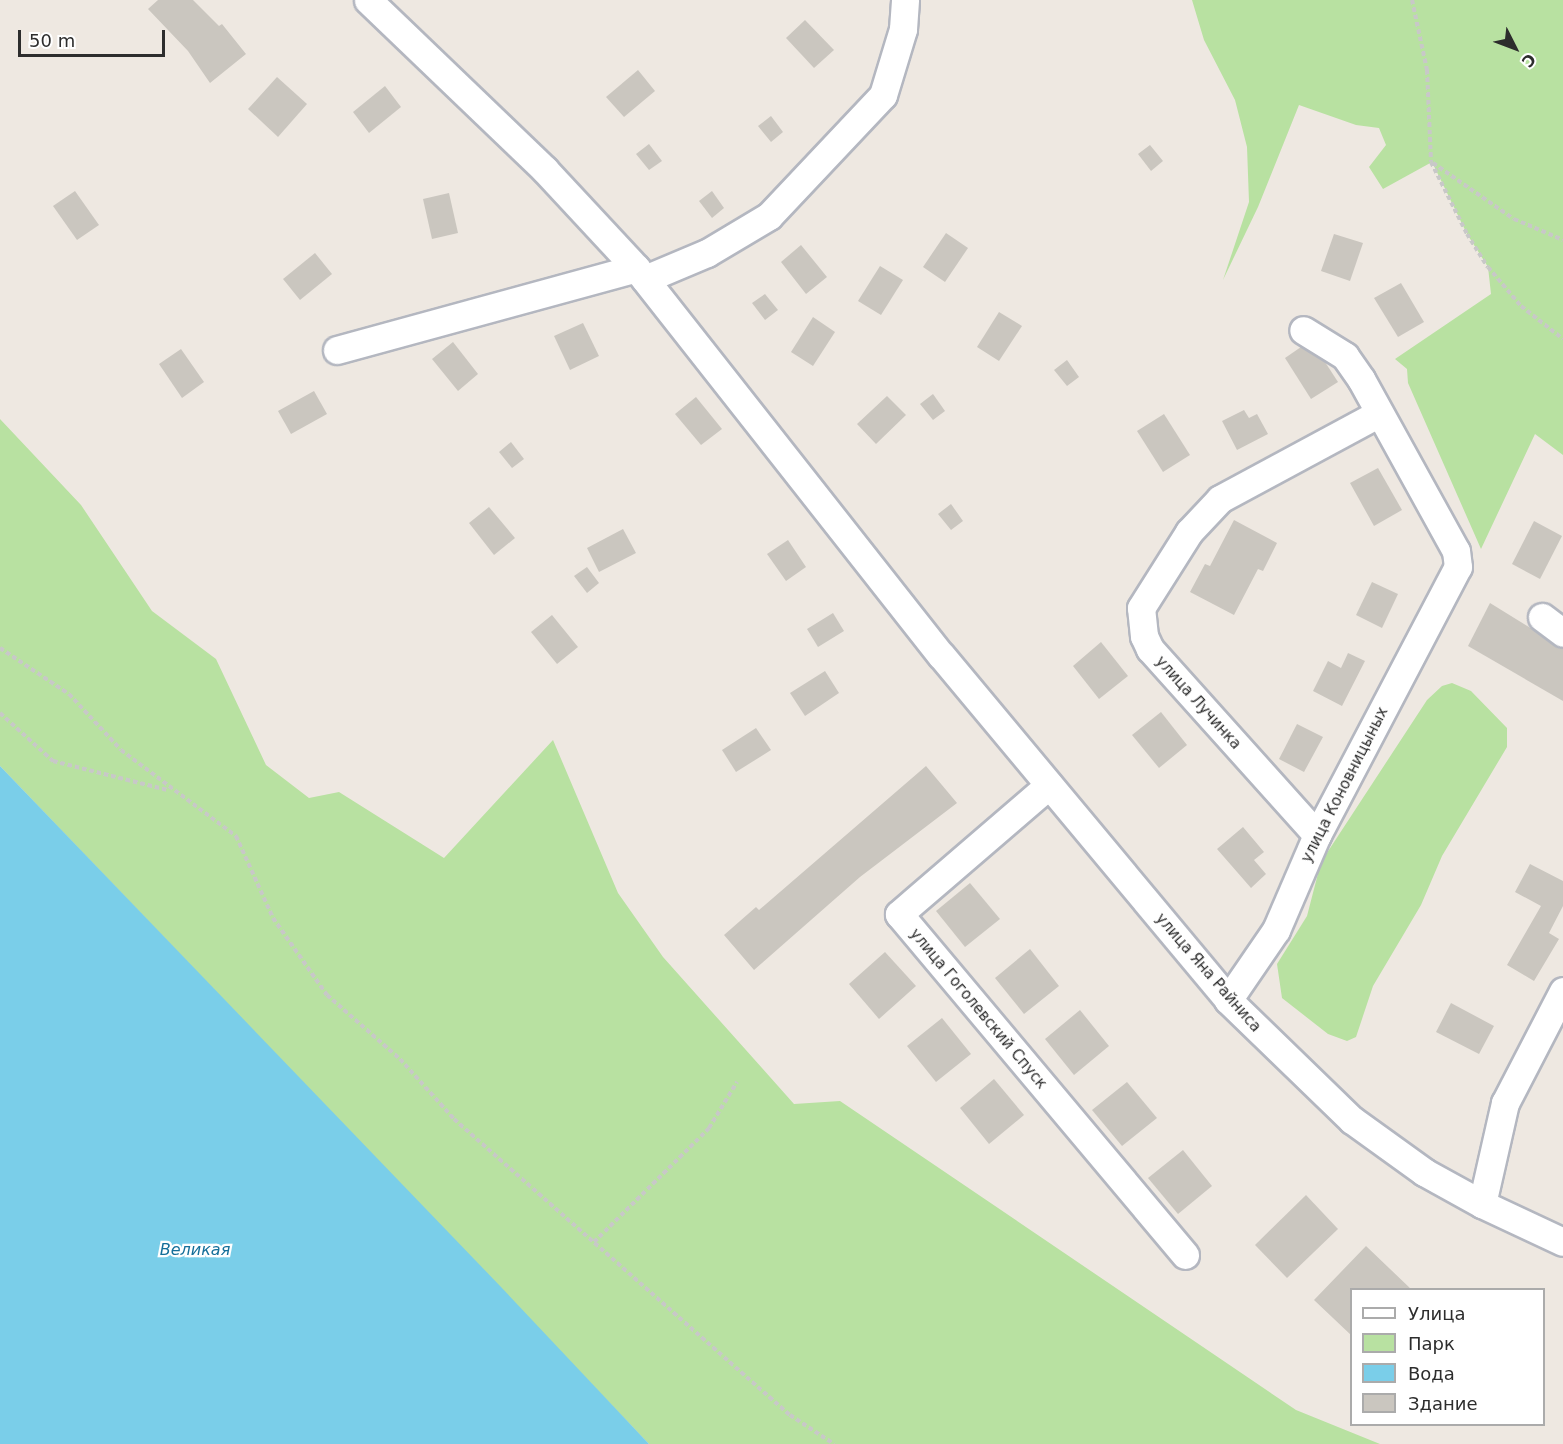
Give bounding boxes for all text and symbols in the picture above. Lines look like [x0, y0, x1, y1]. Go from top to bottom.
scale bar [21, 18, 168, 56]
north arrow [1485, 18, 1545, 78]
text: 50 m [29, 30, 75, 51]
text: С [1518, 50, 1540, 71]
street label: улица Лучинка [1151, 653, 1245, 753]
street label: улица Коновницыных [1298, 704, 1392, 866]
street label: улица Яна Райниса [1151, 910, 1265, 1036]
street label: улица Гоголевский Спуск [906, 925, 1050, 1093]
water label: Великая [160, 1240, 230, 1260]
legend [1350, 1288, 1545, 1426]
text: Улица [1408, 1303, 1465, 1324]
text: Парк [1408, 1333, 1455, 1354]
text: Вода [1408, 1363, 1455, 1384]
text: Здание [1408, 1393, 1478, 1414]

